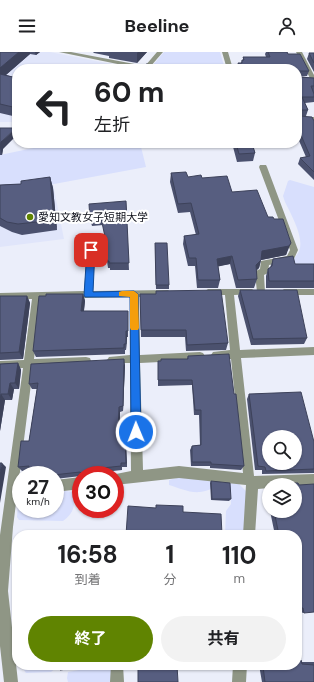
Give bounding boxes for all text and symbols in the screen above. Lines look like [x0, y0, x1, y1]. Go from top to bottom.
text: Beeline [125, 14, 189, 38]
icon: menu [16, 15, 38, 37]
icon: person [276, 15, 298, 37]
text: 60 m [94, 74, 164, 111]
icon: left [28, 80, 80, 132]
text: 左折 [94, 113, 130, 137]
place label: 愛知文教女子短期大学 [38, 210, 148, 224]
marker: 愛知文教女子短期大学 [25, 212, 35, 222]
pin [74, 233, 108, 267]
icon: arrive [80, 239, 102, 261]
position arrow [115, 411, 157, 453]
map controls [262, 430, 302, 518]
button: search [262, 430, 302, 470]
speed limit sign: 30 [72, 466, 124, 518]
text: 27 [27, 474, 49, 500]
button: layers [262, 478, 302, 518]
text: km/h [26, 495, 50, 508]
text: 16:58 [58, 539, 118, 570]
text: 1 [166, 539, 174, 570]
text: 110 [222, 540, 256, 571]
text: m [233, 570, 245, 587]
text: 到着 [75, 571, 101, 588]
text: 分 [163, 571, 176, 588]
button: 終了 [28, 616, 153, 662]
button: 共有 [161, 616, 286, 662]

